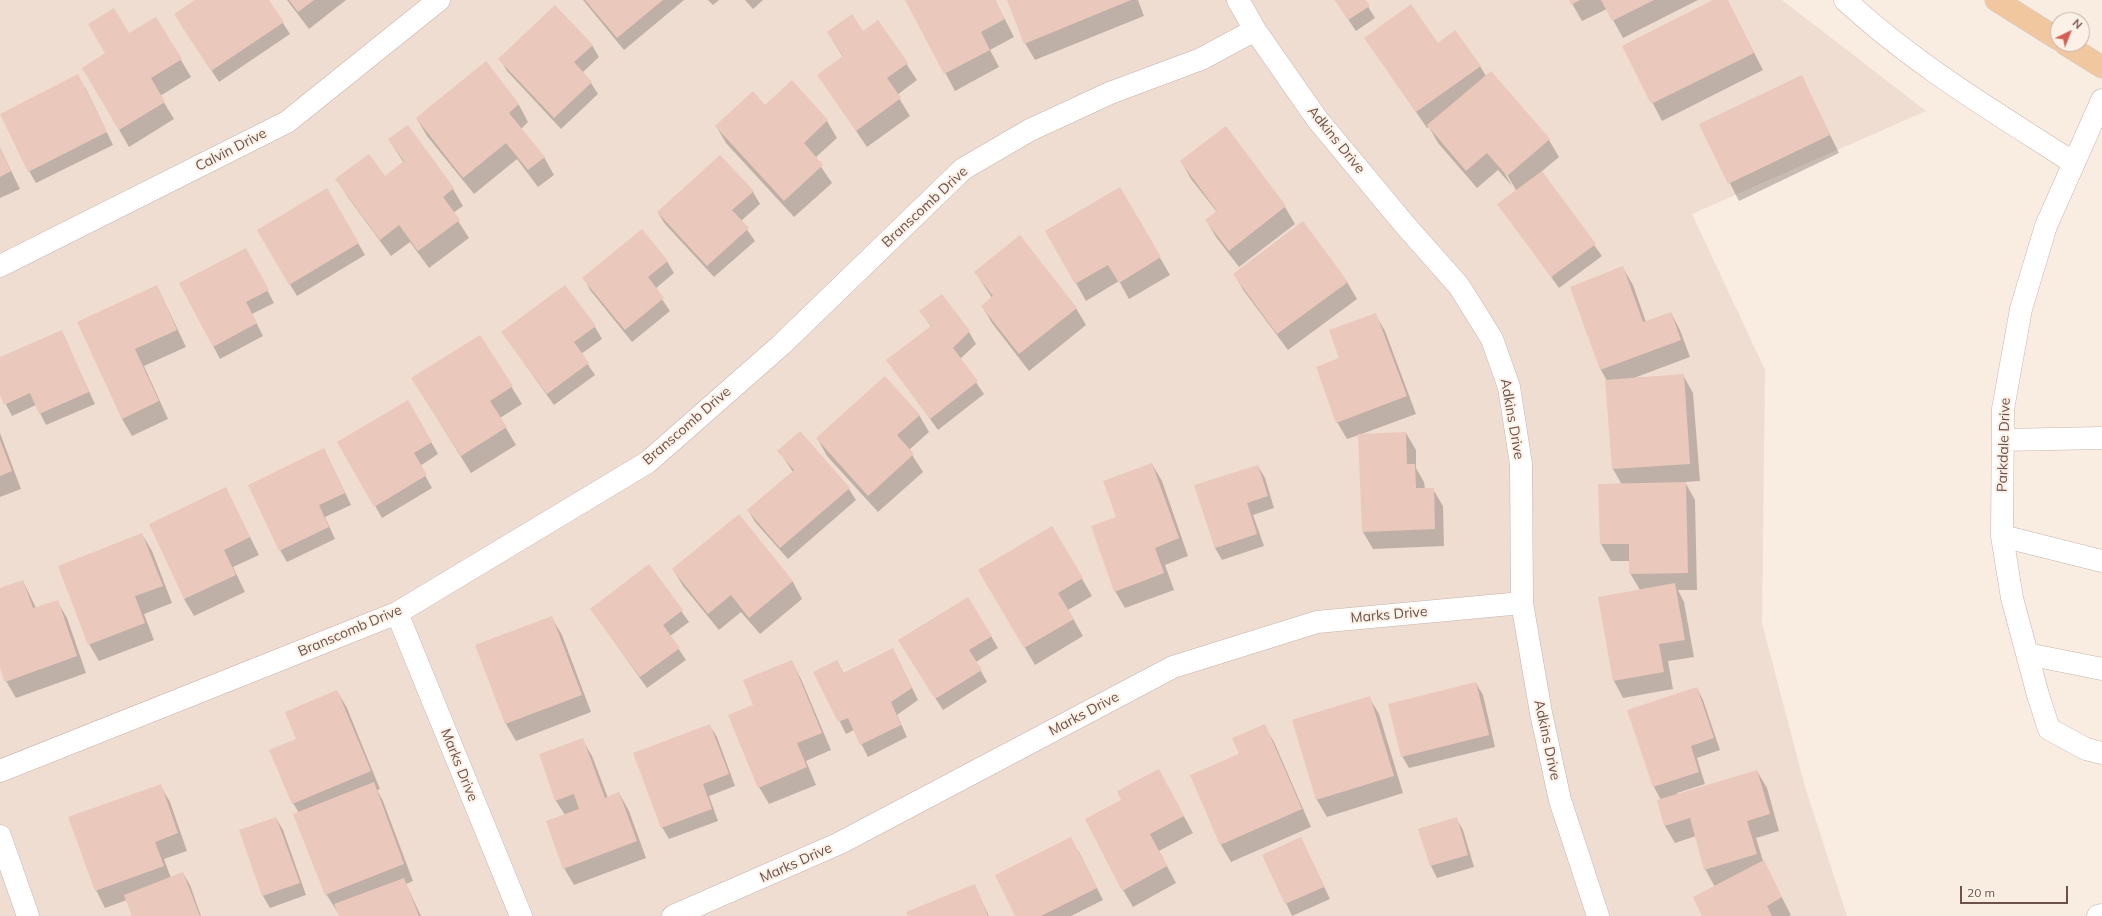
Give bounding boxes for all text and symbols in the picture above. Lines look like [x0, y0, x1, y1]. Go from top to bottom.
north arrow [2050, 12, 2090, 52]
text: N [2070, 16, 2085, 32]
street label: Adkins Drive [1304, 103, 1368, 177]
street label: Calvin Drive [193, 125, 269, 175]
street label: Branscomb Drive [879, 163, 971, 251]
street label: Adkins Drive [1497, 377, 1527, 461]
street label: Branscomb Drive [640, 383, 734, 469]
street label: Parkdale Drive [1994, 397, 2014, 493]
street label: Branscomb Drive [296, 602, 404, 660]
street label: Marks Drive [1350, 603, 1428, 627]
street label: Marks Drive [1046, 689, 1122, 739]
street label: Adkins Drive [1530, 698, 1564, 782]
street label: Marks Drive [437, 726, 481, 804]
street label: Marks Drive [757, 840, 835, 886]
scale bar [1962, 878, 2070, 904]
text: 20 m [1967, 885, 1995, 900]

